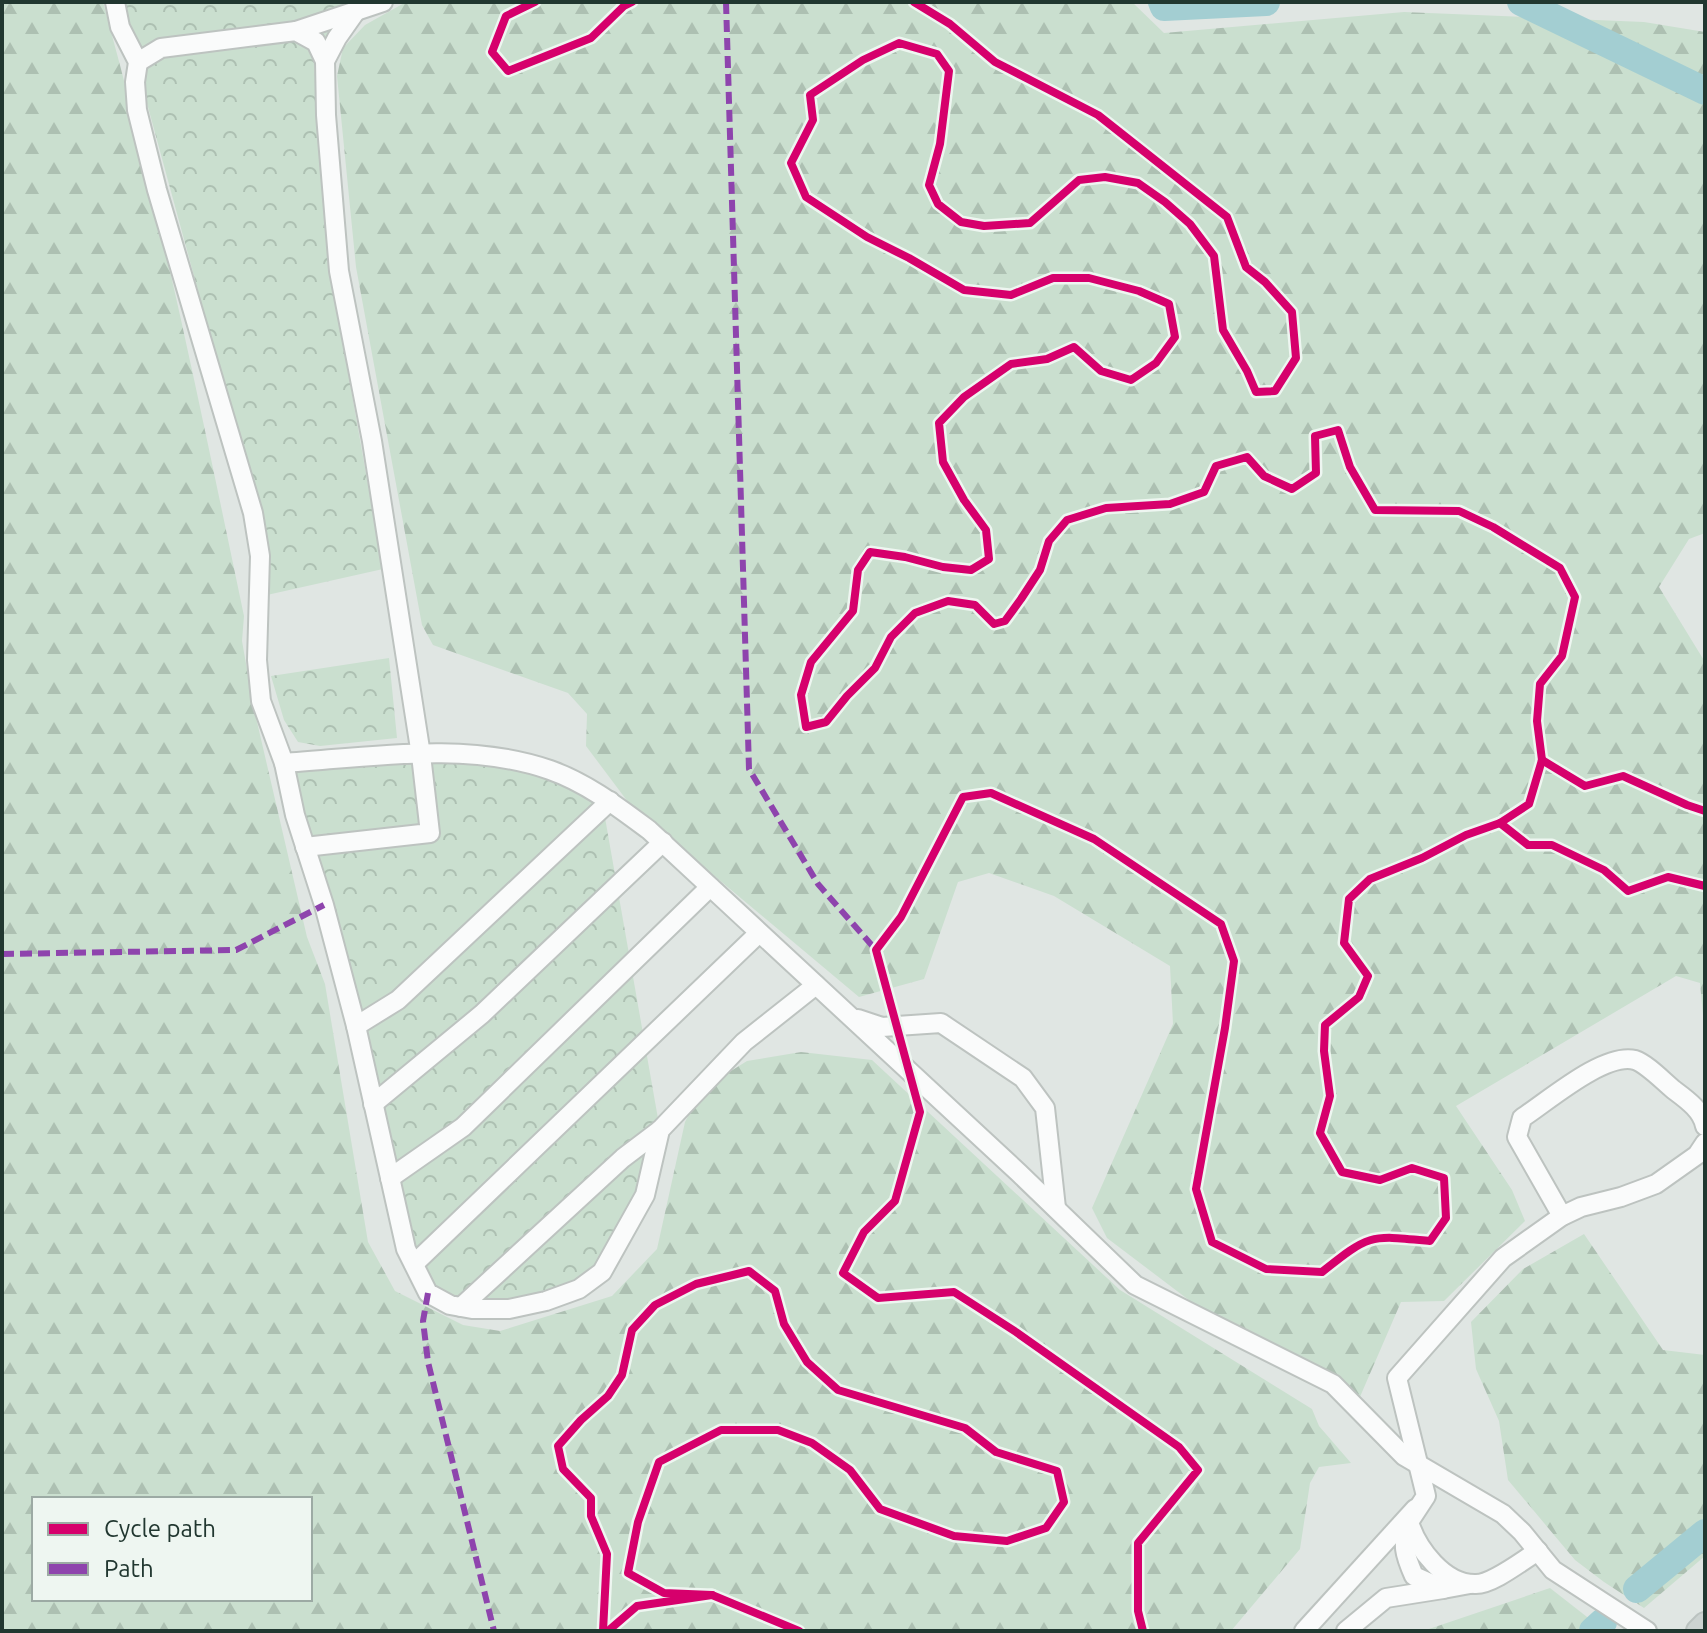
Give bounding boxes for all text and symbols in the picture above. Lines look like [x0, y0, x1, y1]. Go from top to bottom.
legend [32, 1497, 312, 1601]
text: Cycle path [104, 1515, 216, 1542]
text: Path [104, 1555, 154, 1582]

